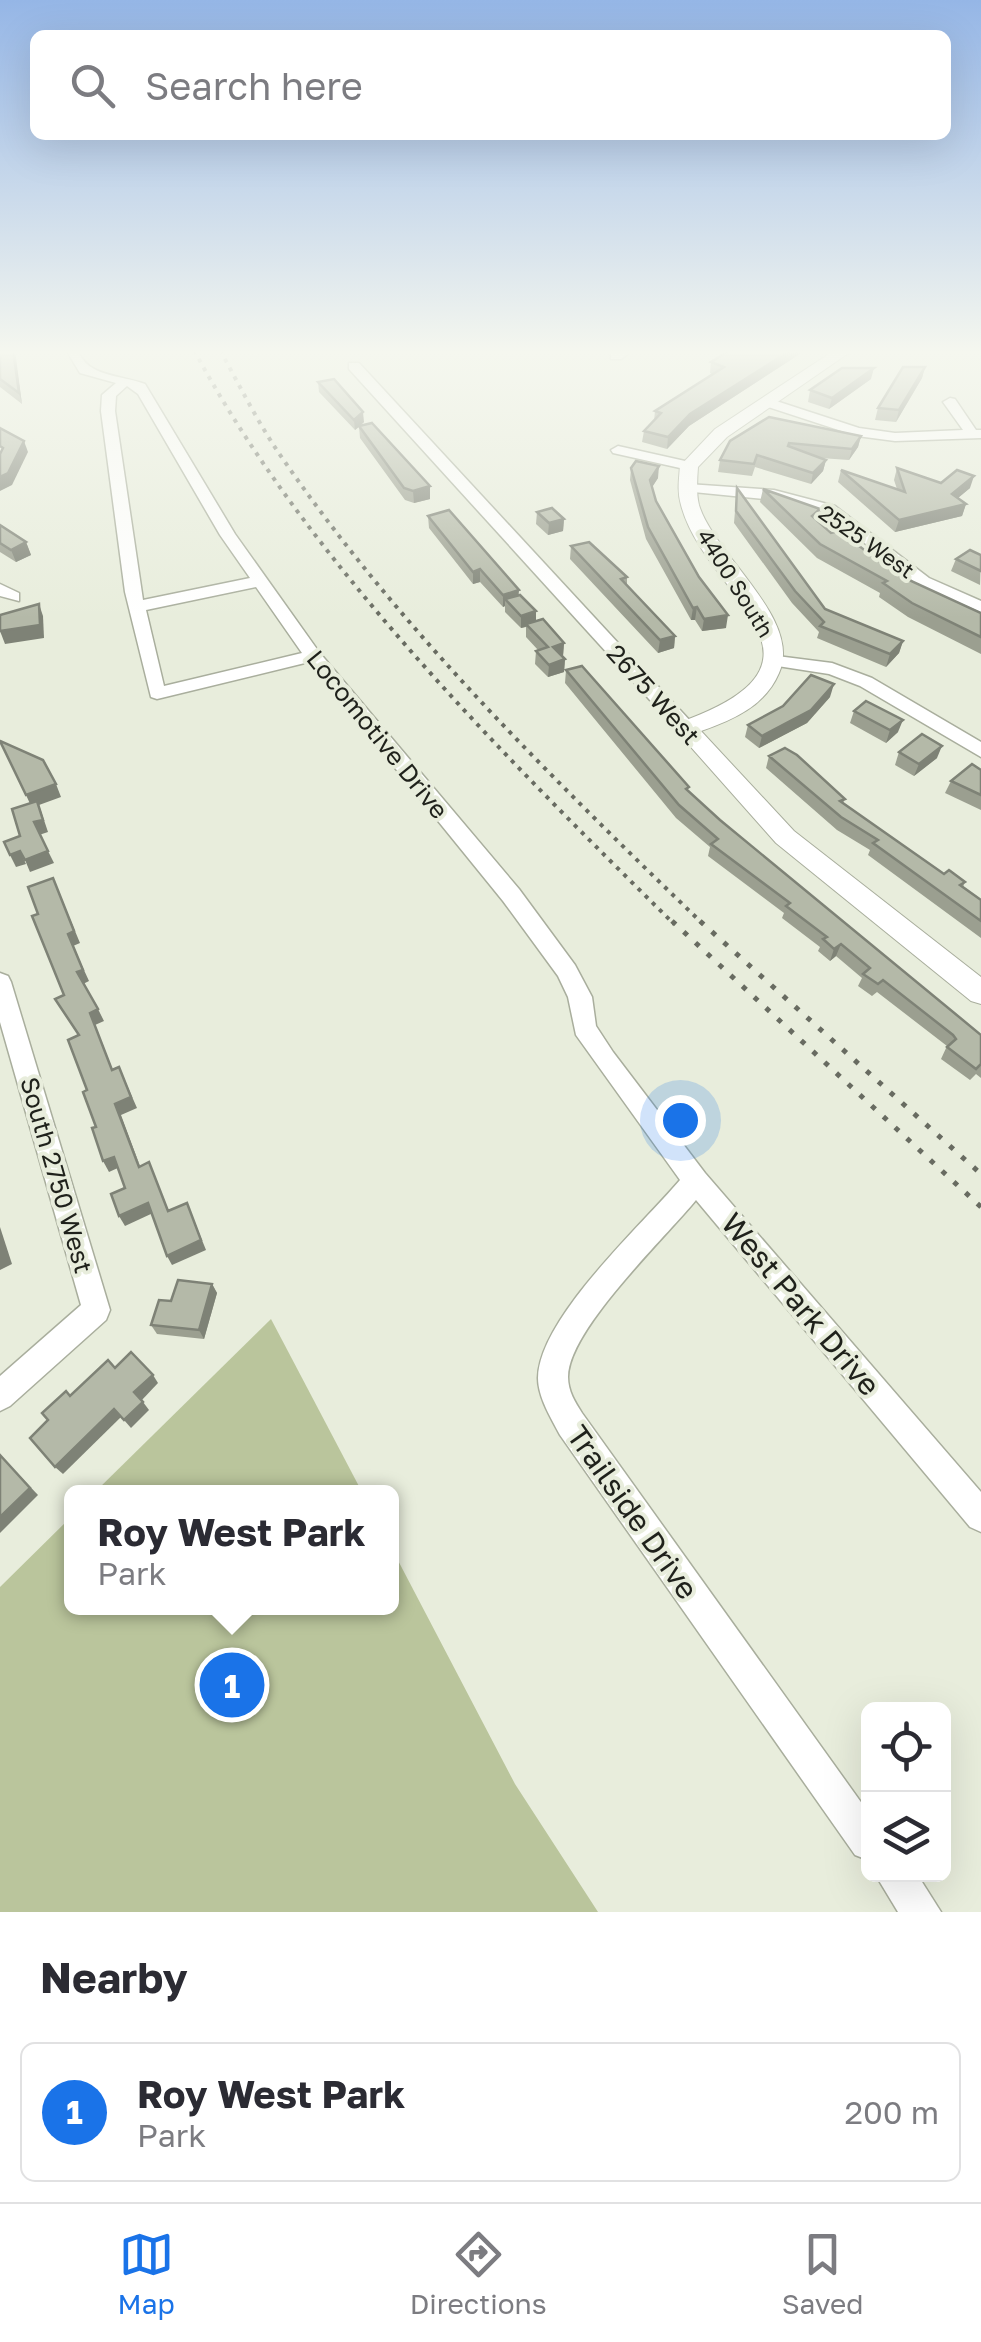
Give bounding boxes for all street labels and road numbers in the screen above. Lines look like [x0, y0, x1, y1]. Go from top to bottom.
street label: 2525 West [814, 498, 920, 584]
street label: 4400 South [692, 524, 780, 642]
street label: 2675 West [601, 637, 707, 751]
street label: Locomotive Drive [301, 644, 455, 824]
street label: South 2750 West [14, 1073, 100, 1277]
street label: West Park Drive [714, 1205, 888, 1403]
street label: Trailside Drive [560, 1418, 706, 1606]

